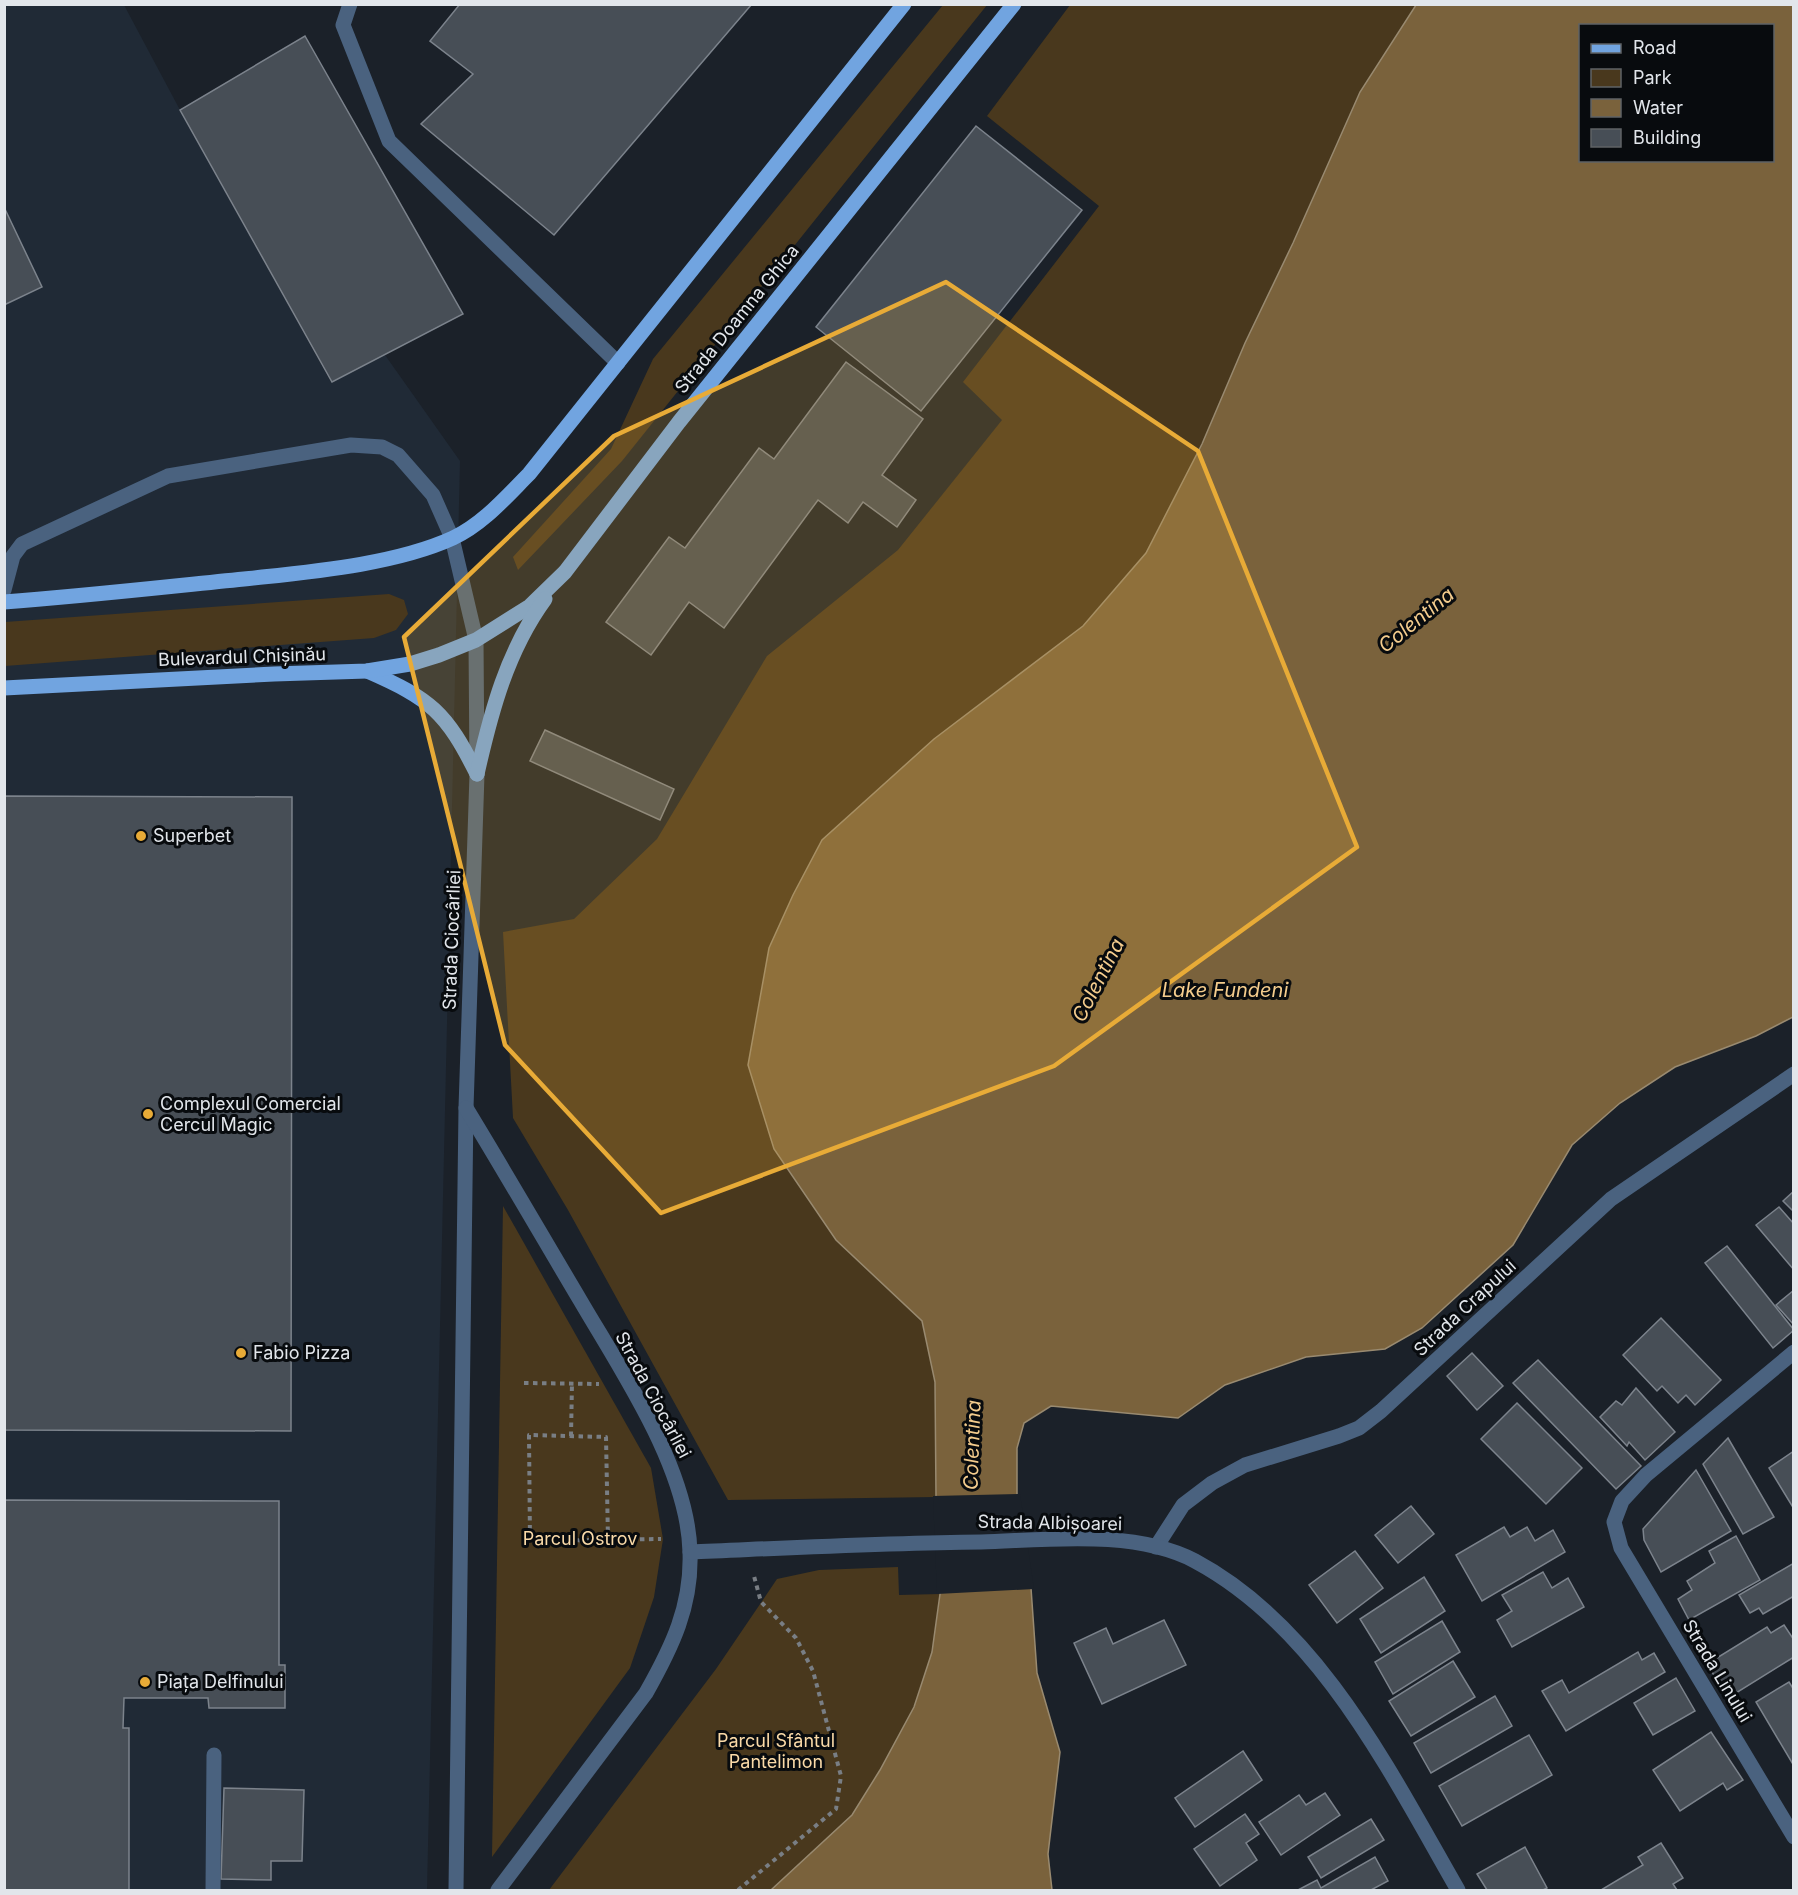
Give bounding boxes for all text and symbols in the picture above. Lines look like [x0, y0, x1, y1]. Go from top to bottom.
legend [1579, 24, 1774, 162]
text: Road [1633, 37, 1676, 58]
text: Park [1633, 67, 1672, 88]
text: Water [1633, 97, 1683, 118]
text: Building [1633, 127, 1701, 148]
street label: Strada Doamna Ghica [670, 240, 803, 397]
water label: Colentina [1373, 582, 1459, 658]
street label: Bulevardul Chișinău [158, 643, 326, 671]
place label: Superbet [153, 825, 231, 846]
marker: Superbet [134, 829, 148, 843]
street label: Strada Ciocârliei [439, 870, 464, 1010]
water label: Colentina [1067, 934, 1129, 1026]
water label: Lake Fundeni [1162, 978, 1289, 1002]
place label: Complexul Comercial Cercul Magic [160, 1093, 341, 1135]
marker: Complexul Comercial Cercul Magic [141, 1107, 155, 1121]
street label: Strada Crapului [1409, 1255, 1520, 1360]
street label: Strada Ciocârliei [611, 1328, 696, 1462]
place label: Fabio Pizza [253, 1342, 350, 1363]
marker: Fabio Pizza [234, 1346, 248, 1360]
water label: Colentina [958, 1399, 986, 1491]
street label: Strada Albișoarei [978, 1511, 1122, 1535]
park label: Parcul Ostrov [523, 1528, 637, 1549]
street label: Strada Linului [1679, 1616, 1756, 1726]
place label: Piața Delfinului [157, 1671, 284, 1693]
marker: Piața Delfinului [138, 1675, 152, 1689]
park label: Parcul Sfântul Pantelimon [717, 1730, 835, 1772]

